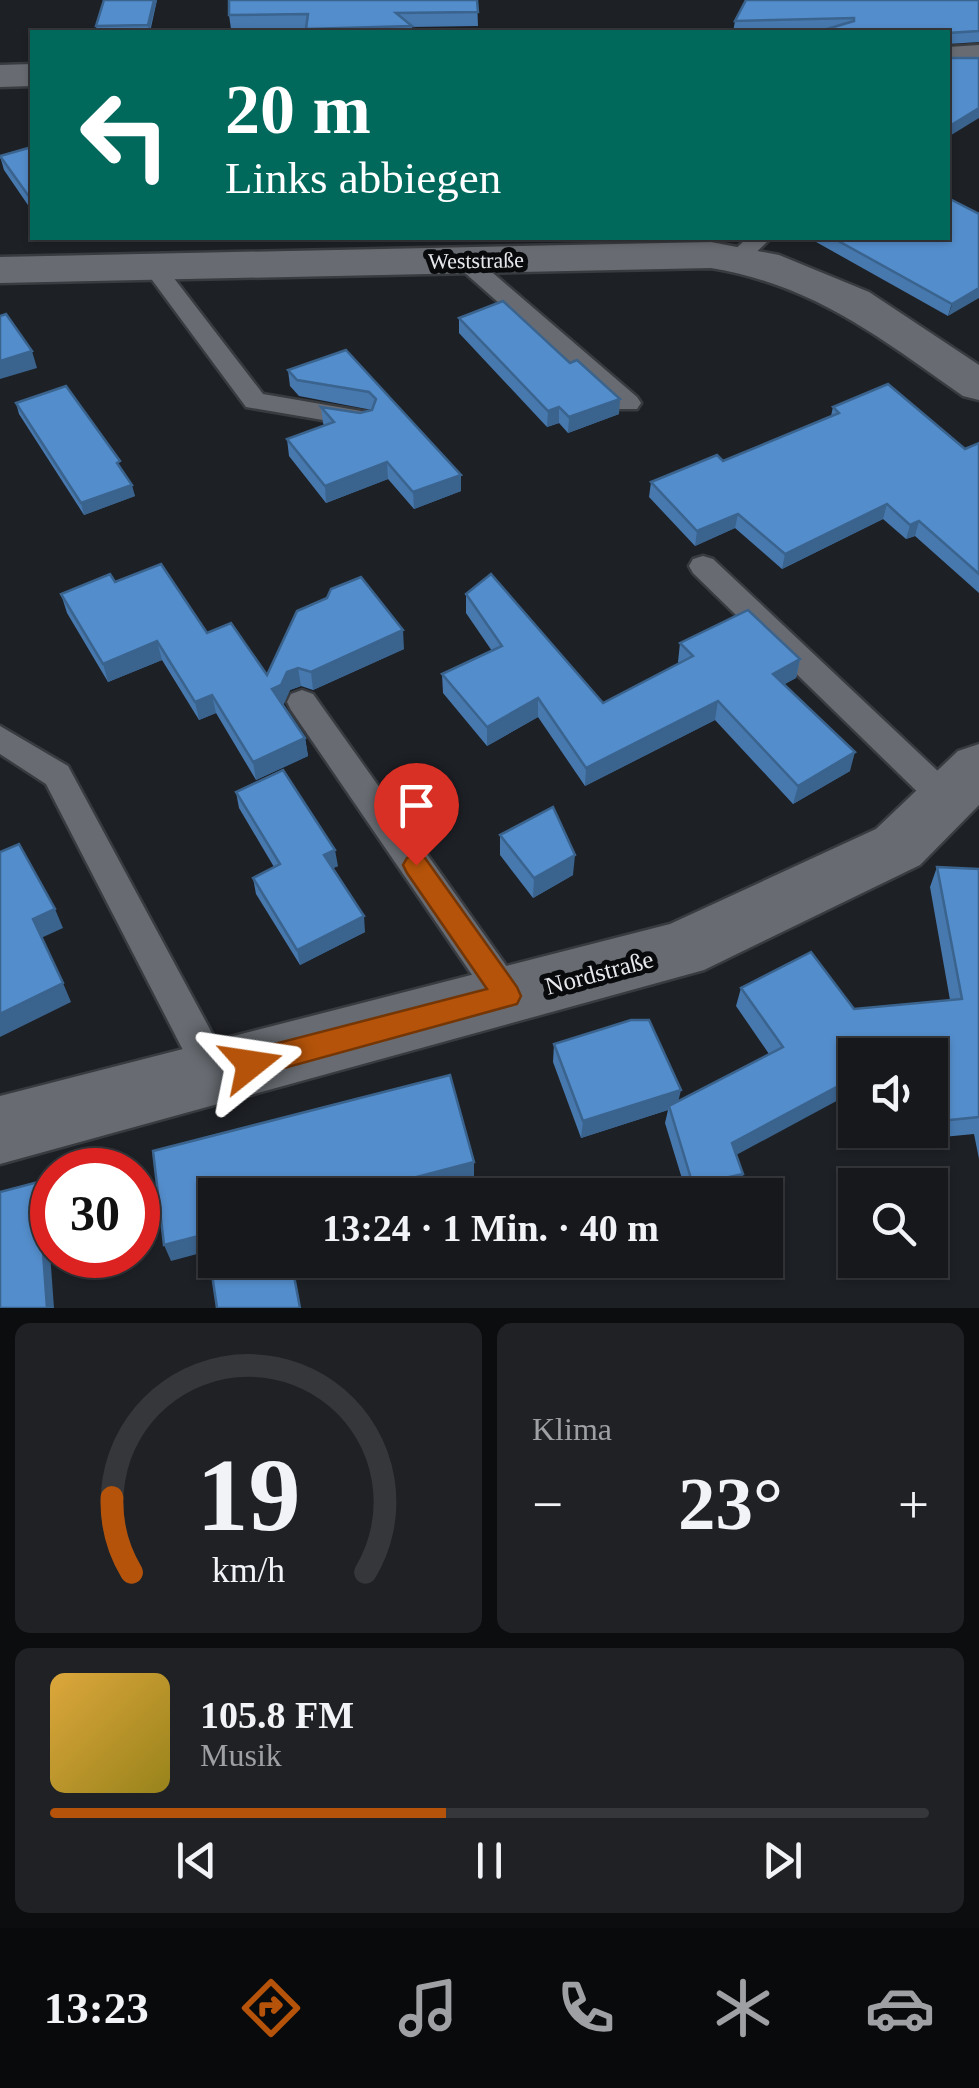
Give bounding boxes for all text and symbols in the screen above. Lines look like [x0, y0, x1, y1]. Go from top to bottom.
icon: left [60, 70, 190, 200]
text: 20 m [225, 71, 371, 148]
text: Links abbiegen [225, 153, 501, 203]
street label: Weststraße [428, 247, 524, 274]
pin [374, 763, 459, 866]
icon: arrive [389, 778, 444, 833]
street label: Nordstraße [542, 945, 656, 1000]
position arrow [199, 1012, 303, 1116]
map controls [838, 1038, 948, 1278]
button: sound [838, 1038, 948, 1148]
speed limit sign: 30 [30, 1148, 160, 1278]
button: search [838, 1168, 948, 1278]
text: 13:24 · 1 Min. · 40 m [322, 1207, 659, 1249]
text: Klima [532, 1411, 612, 1447]
text: 19 [197, 1437, 301, 1552]
text: 23° [678, 1462, 783, 1545]
text: − [532, 1474, 563, 1535]
text: + [898, 1474, 929, 1535]
text: km/h [212, 1550, 285, 1590]
text: 105.8 FM [200, 1694, 354, 1736]
text: Musik [200, 1737, 282, 1773]
icon: previous [169, 1833, 224, 1888]
icon: pause [462, 1833, 517, 1888]
icon: next [755, 1833, 810, 1888]
icon: directions [236, 1973, 306, 2043]
icon: music [393, 1973, 463, 2043]
icon: phone [551, 1973, 621, 2043]
icon: climate [708, 1973, 778, 2043]
icon: car [865, 1973, 935, 2043]
text: 13:23 [44, 1983, 149, 2033]

